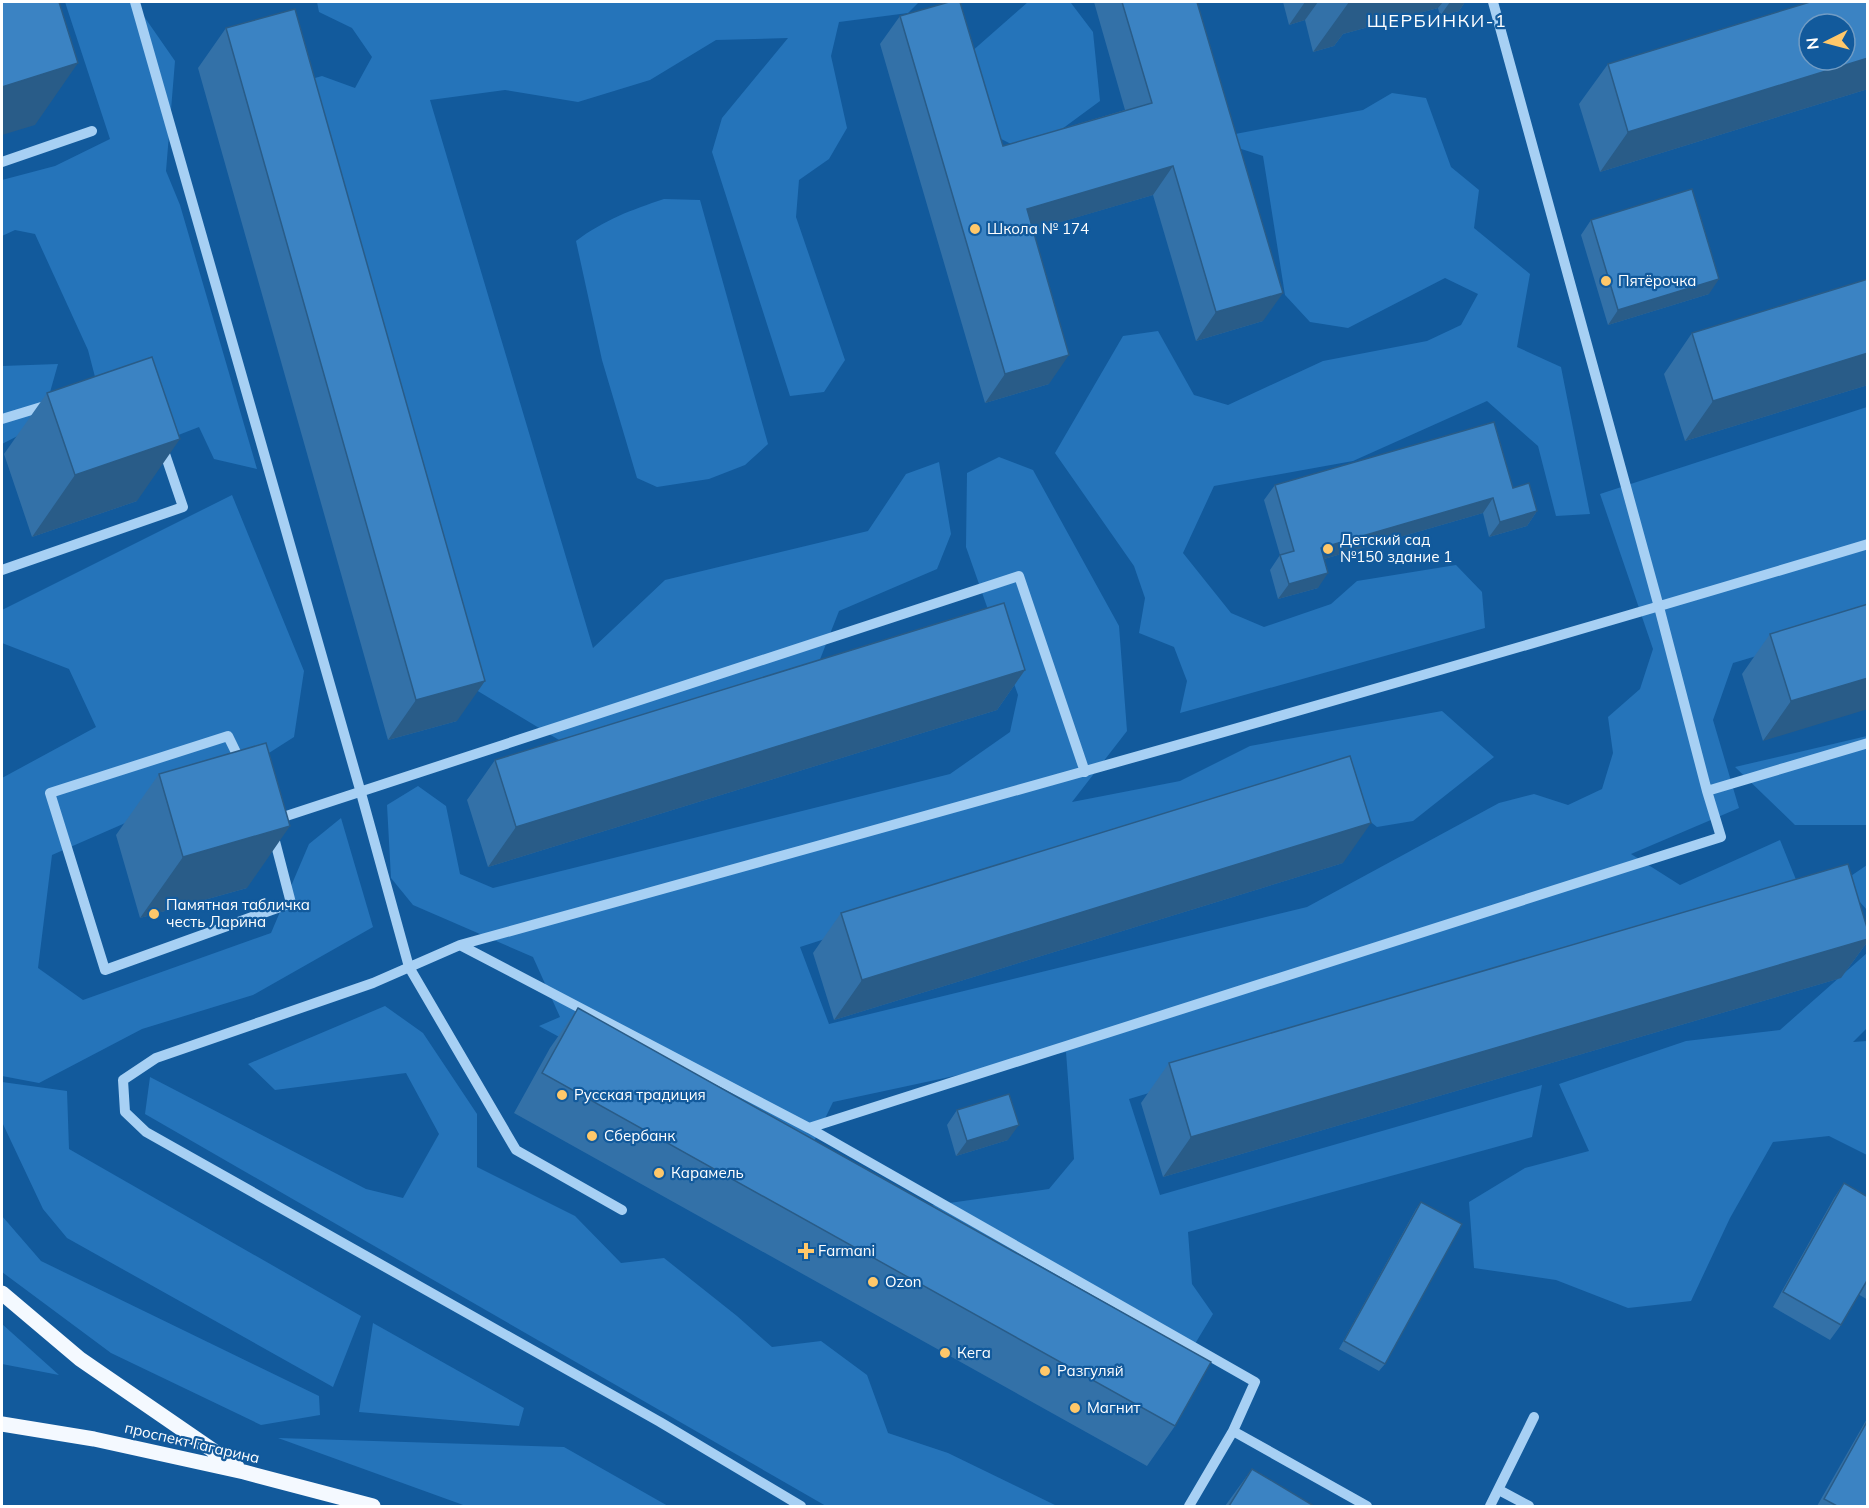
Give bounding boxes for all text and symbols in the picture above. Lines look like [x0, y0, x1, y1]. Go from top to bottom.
district label: ЩЕРБИНКИ-1 [1367, 9, 1507, 32]
north arrow [1797, 12, 1857, 72]
text: N [1802, 37, 1823, 51]
place label: Школа № 174 [987, 219, 1089, 238]
marker: Школа № 174 [968, 222, 982, 236]
place label: Пятёрочка [1618, 271, 1696, 290]
marker: Пятёрочка [1599, 274, 1613, 288]
place label: Детский сад №150 здание 1 [1340, 530, 1452, 566]
marker: Детский сад №150 здание 1 [1321, 542, 1335, 556]
place label: Памятная табличка честь Ларина [166, 895, 310, 931]
marker: Памятная табличка честь Ларина [147, 907, 161, 921]
place label: Русская традиция [574, 1085, 706, 1104]
marker: Русская традиция [555, 1088, 569, 1102]
place label: Сбербанк [604, 1126, 676, 1145]
marker: Сбербанк [585, 1129, 599, 1143]
place label: Карамель [671, 1163, 744, 1182]
marker: Карамель [652, 1166, 666, 1180]
place label: Farmani [818, 1241, 875, 1260]
marker: Farmani [799, 1244, 813, 1258]
place label: Ozon [885, 1272, 922, 1291]
marker: Ozon [866, 1275, 880, 1289]
place label: Кега [957, 1343, 991, 1362]
marker: Кега [938, 1346, 952, 1360]
place label: Разгуляй [1057, 1361, 1124, 1380]
marker: Разгуляй [1038, 1364, 1052, 1378]
place label: Магнит [1087, 1398, 1141, 1417]
marker: Магнит [1068, 1401, 1082, 1415]
street label: проспект Гагарина [123, 1418, 261, 1467]

